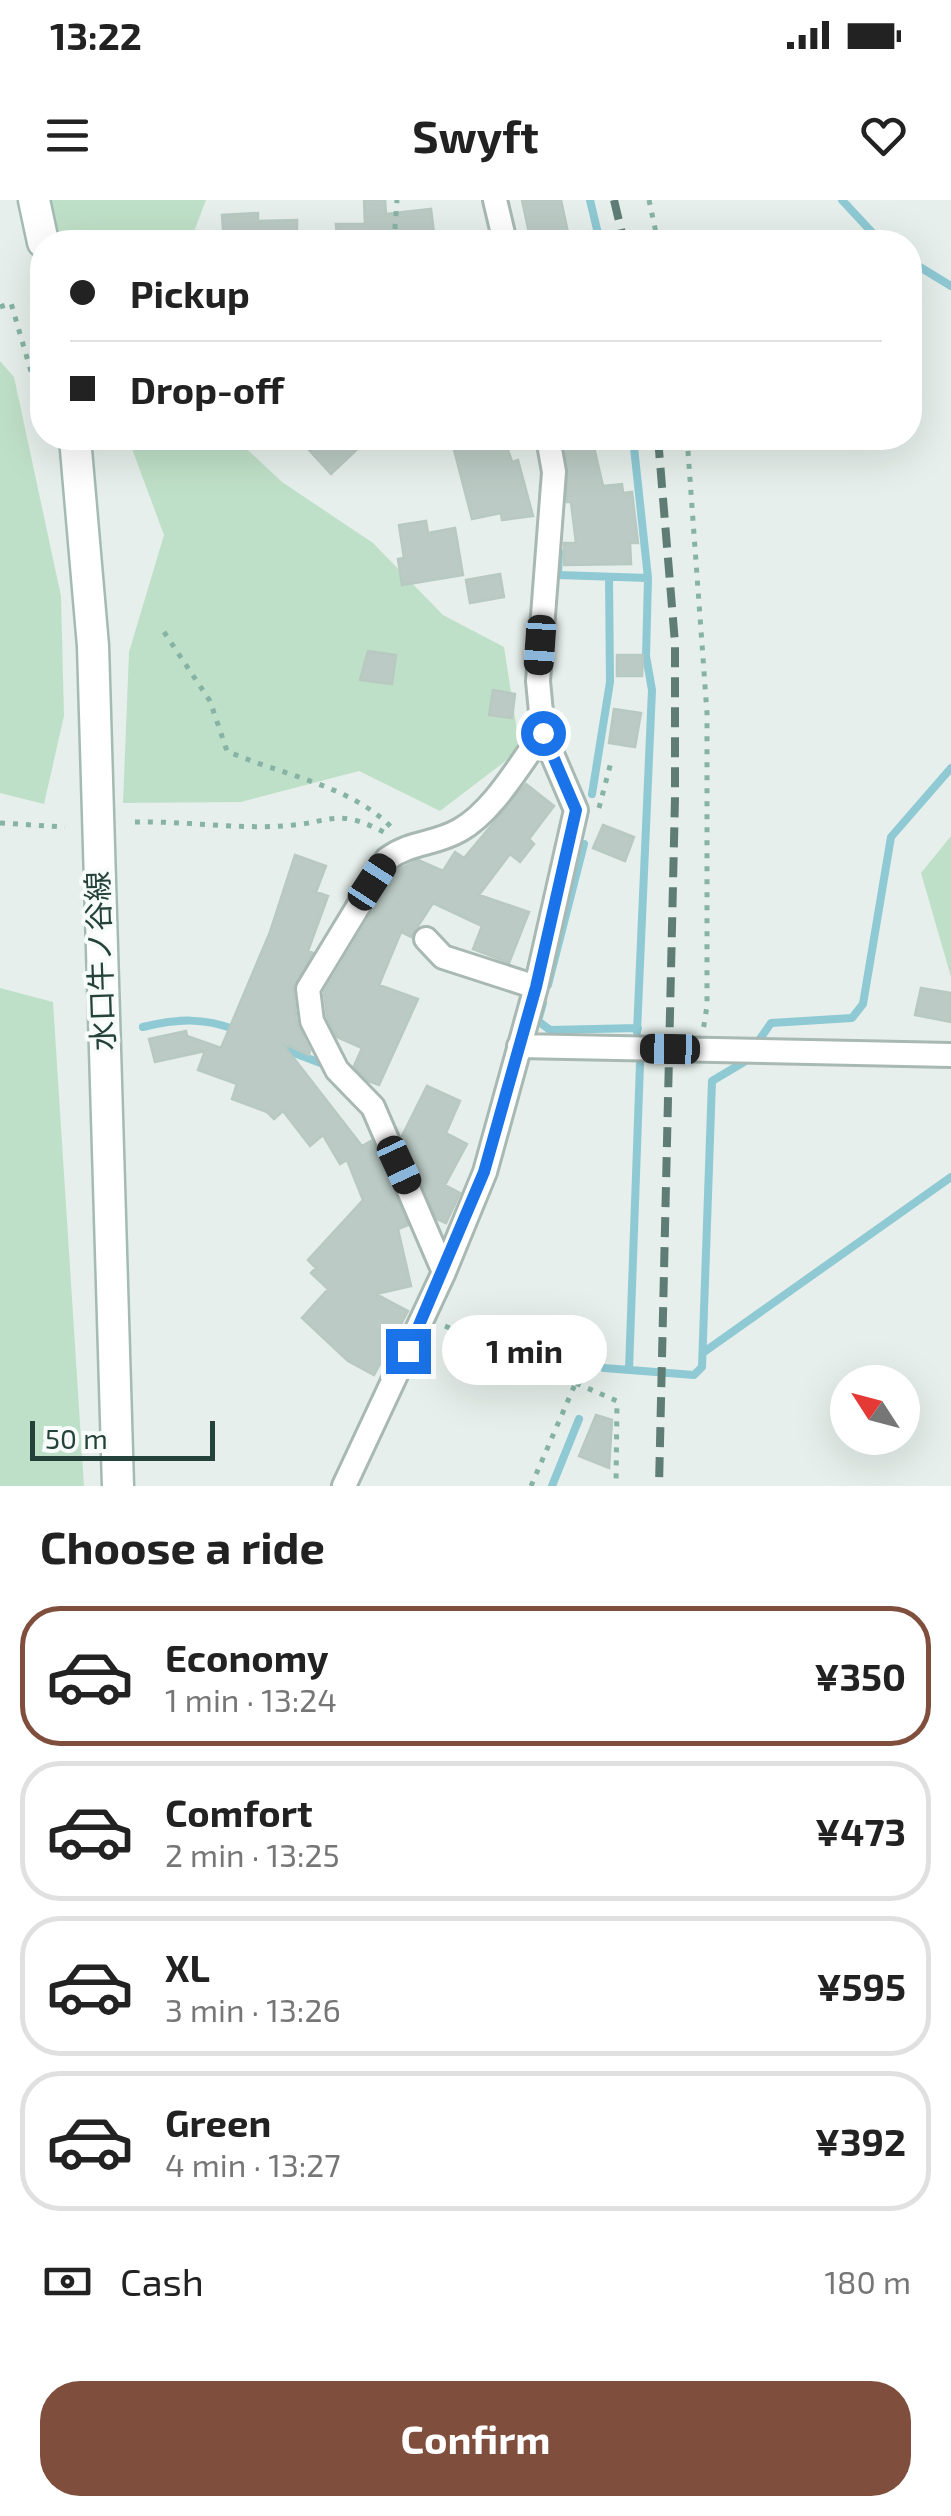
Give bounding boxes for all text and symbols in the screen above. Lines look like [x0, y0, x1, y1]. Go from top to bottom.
text: 13:22 [50, 12, 142, 58]
icon: menu [40, 108, 95, 163]
text: Swyft [412, 108, 539, 162]
icon: heart [856, 108, 911, 163]
text: Pickup [130, 270, 250, 316]
text: Drop-off [130, 366, 284, 412]
car [523, 614, 557, 676]
route start [521, 711, 566, 756]
car [343, 849, 401, 915]
street label: 水口牛ノ谷線 [78, 870, 120, 1052]
car [640, 1033, 700, 1065]
car [373, 1131, 425, 1199]
callout: 1 min [443, 1316, 608, 1386]
route end [386, 1329, 431, 1374]
text: 1 min [486, 1331, 563, 1369]
north arrow [830, 1365, 920, 1455]
map controls [830, 1365, 920, 1455]
scale bar [30, 1416, 215, 1460]
text: 50 m [45, 1421, 108, 1455]
text: Choose a ride [40, 1519, 325, 1573]
icon: car [45, 1631, 135, 1721]
text: Economy [165, 1634, 329, 1680]
text: ¥350 [814, 1653, 906, 1699]
text: 1 min · 13:24 [165, 1680, 337, 1718]
icon: car [45, 1786, 135, 1876]
text: Comfort [165, 1789, 313, 1835]
text: ¥473 [815, 1808, 906, 1854]
text: 2 min · 13:25 [165, 1835, 340, 1873]
icon: car [45, 1941, 135, 2031]
text: XL [165, 1944, 210, 1990]
text: ¥595 [816, 1963, 906, 2009]
text: 3 min · 13:26 [165, 1990, 341, 2028]
icon: car [45, 2096, 135, 2186]
text: Green [165, 2099, 271, 2145]
text: ¥392 [815, 2118, 906, 2164]
text: 4 min · 13:27 [165, 2145, 341, 2183]
icon: cash [40, 2254, 95, 2309]
text: Cash [120, 2258, 204, 2304]
text: 180 m [824, 2262, 911, 2300]
button: Confirm [40, 2381, 911, 2496]

